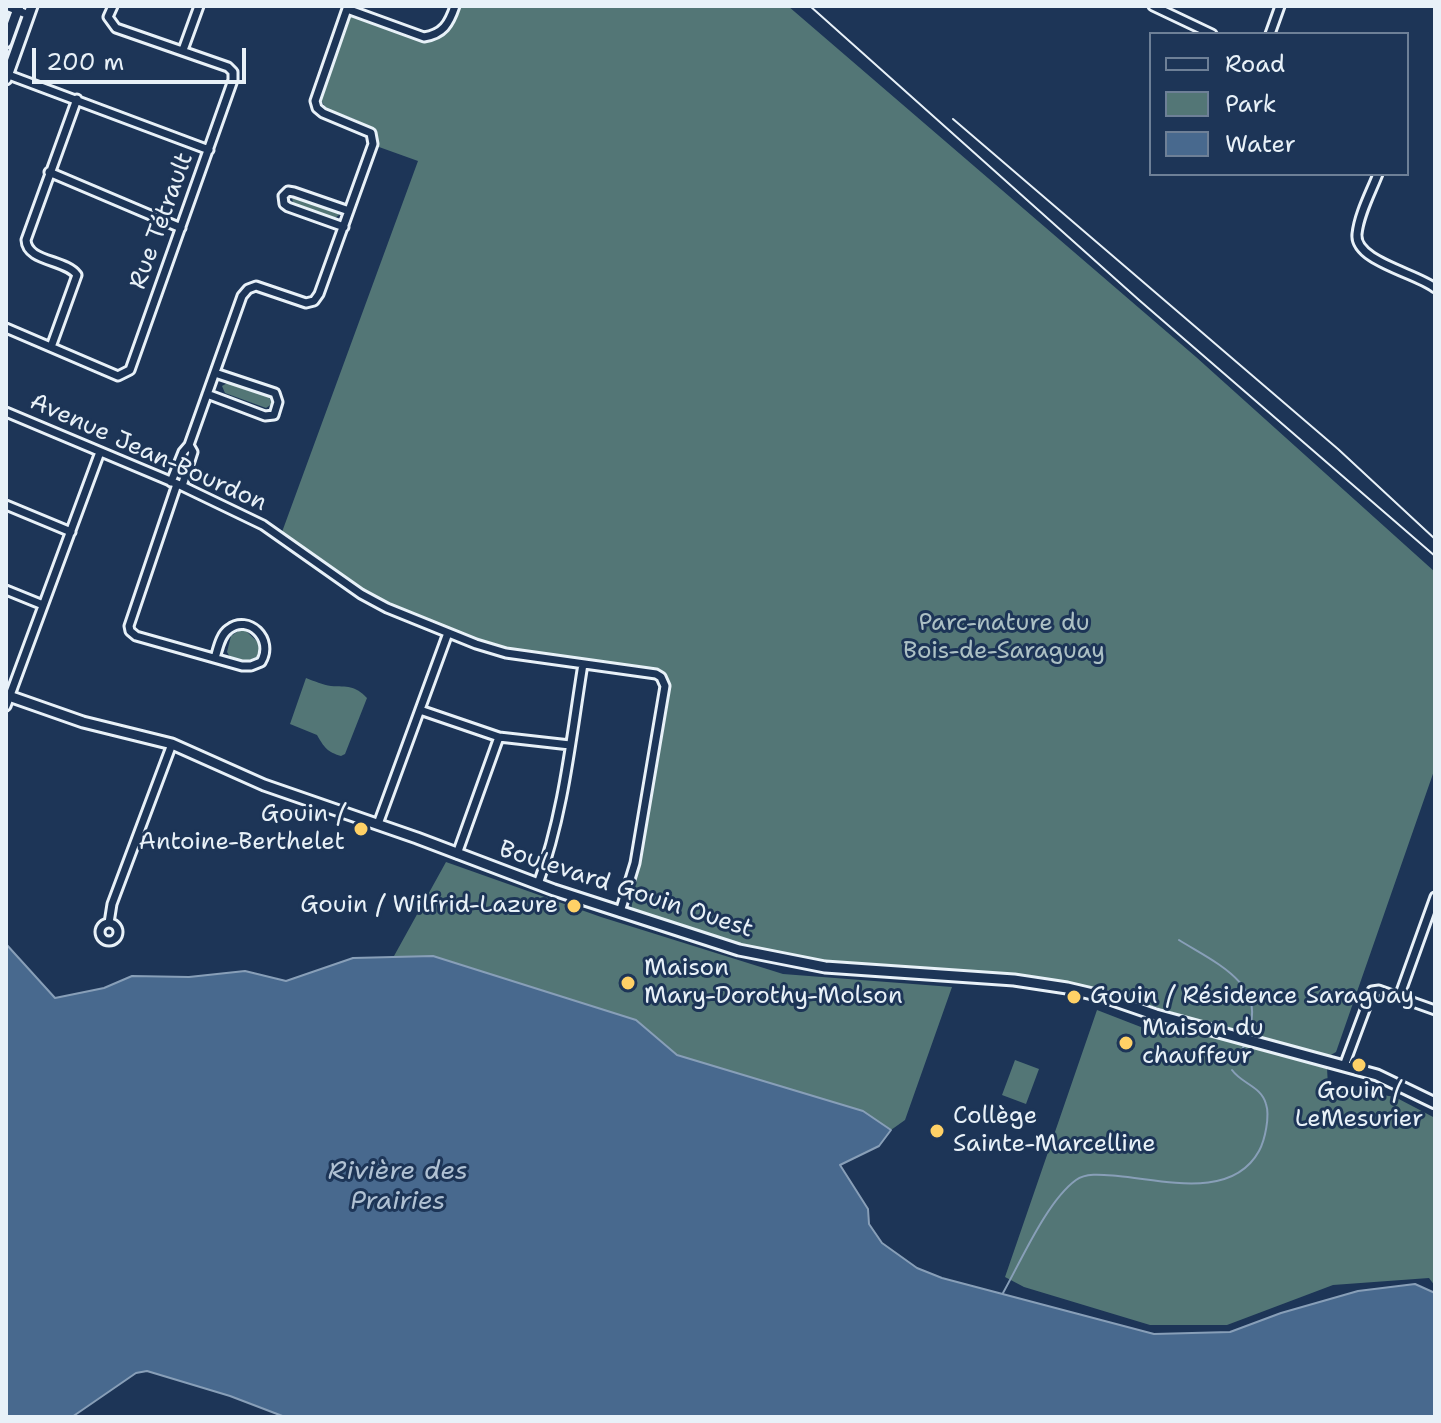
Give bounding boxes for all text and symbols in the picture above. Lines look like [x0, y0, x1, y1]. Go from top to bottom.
scale bar [36, 32, 250, 82]
legend [1149, 32, 1409, 176]
text: 200 m [46, 46, 124, 78]
text: Road [1225, 48, 1285, 80]
text: Park [1225, 88, 1277, 120]
text: Water [1225, 128, 1296, 160]
street label: Rue Tétrault [124, 149, 200, 293]
street label: Avenue Jean-Bourdon [25, 388, 271, 518]
park label: Parc-nature du Bois-de-Saraguay [903, 610, 1105, 666]
place label: Gouin / Antoine-Berthelet [139, 801, 345, 857]
marker: Gouin / Antoine-Berthelet [352, 820, 370, 838]
street label: Boulevard Gouin Ouest [495, 835, 757, 945]
place label: Gouin / Wilfrid-Lazure [300, 892, 558, 920]
marker: Gouin / Wilfrid-Lazure [565, 897, 583, 915]
place label: Maison Mary-Dorothy-Molson [644, 955, 903, 1011]
marker: Maison Mary-Dorothy-Molson [619, 974, 637, 992]
place label: Gouin / Résidence Saraguay [1090, 983, 1414, 1011]
marker: Gouin / Résidence Saraguay [1065, 988, 1083, 1006]
place label: Maison du chauffeur [1142, 1015, 1264, 1071]
marker: Maison du chauffeur [1117, 1034, 1135, 1052]
marker: Gouin / LeMesurier [1350, 1056, 1368, 1074]
place label: Gouin / LeMesurier [1295, 1078, 1423, 1134]
place label: Collège Sainte-Marcelline [953, 1103, 1156, 1159]
marker: Collège Sainte-Marcelline [928, 1122, 946, 1140]
water label: Rivière des Prairies [328, 1156, 468, 1218]

